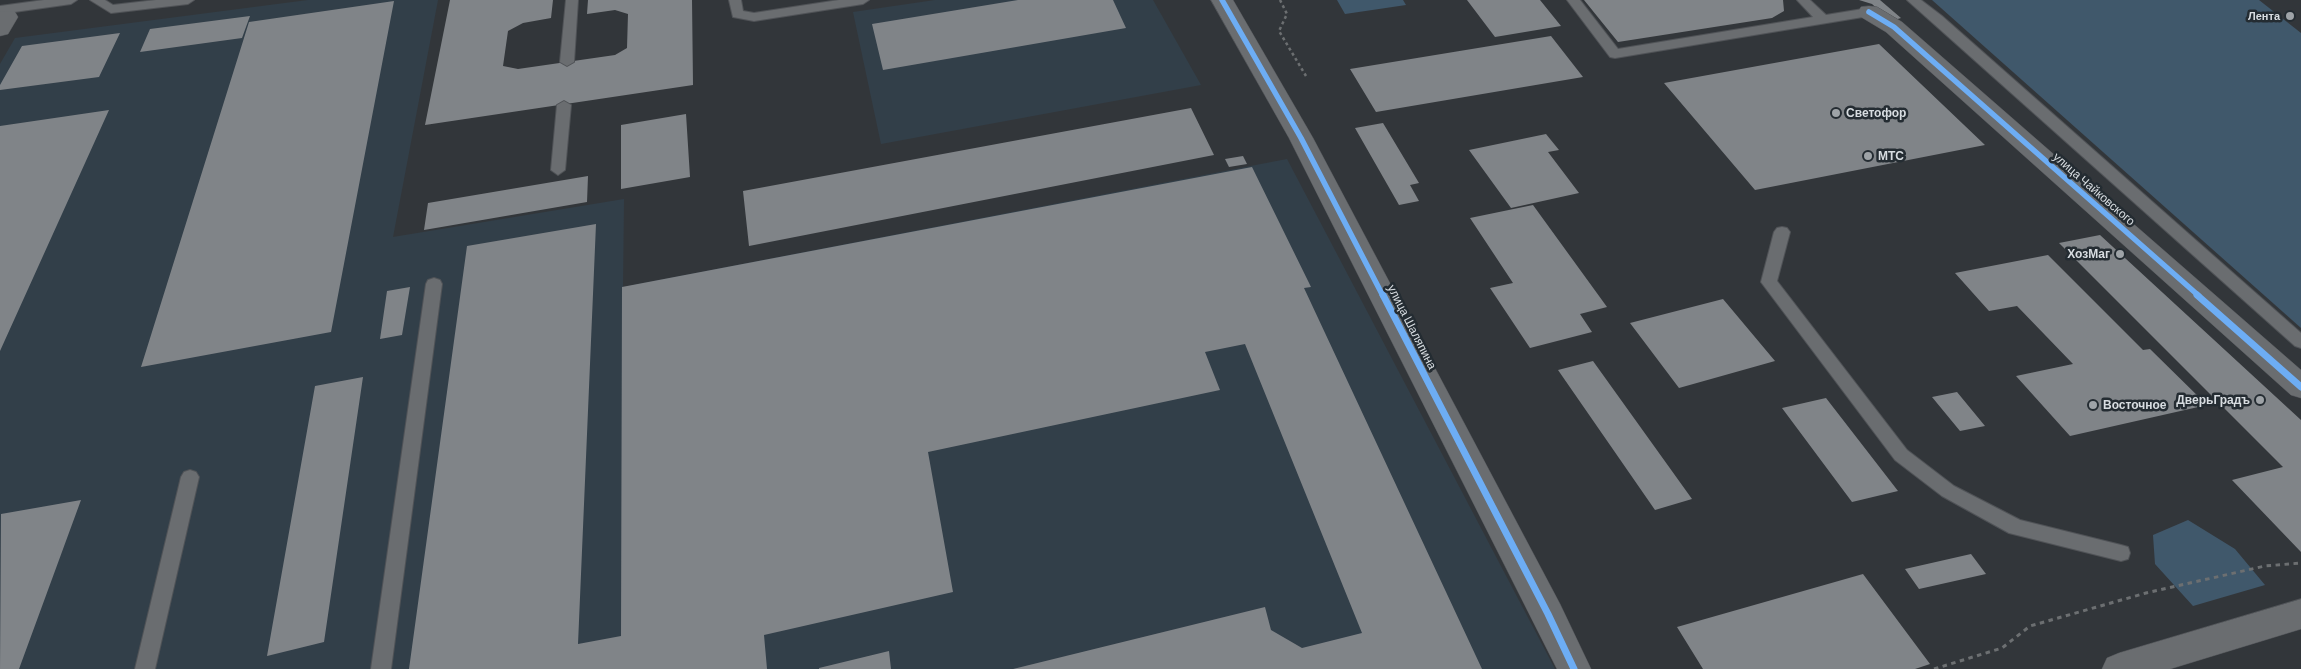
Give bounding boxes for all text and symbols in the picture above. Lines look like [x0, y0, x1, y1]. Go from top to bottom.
place label: Лента [2248, 9, 2280, 23]
marker: Лента [2284, 10, 2296, 22]
place label: Светофор [1846, 106, 1906, 120]
marker: Светофор [1830, 107, 1842, 119]
place label: МТС [1878, 149, 1904, 163]
street label: улица Чайковского [2050, 149, 2138, 229]
marker: МТС [1862, 150, 1874, 162]
place label: ХозМаг [2067, 247, 2110, 261]
marker: ХозМаг [2114, 248, 2126, 260]
street label: улица Шаляпина [1384, 282, 1440, 372]
place label: ДверьГрадъ [2176, 393, 2250, 407]
marker: ДверьГрадъ [2254, 394, 2266, 406]
place label: Восточное [2103, 398, 2166, 412]
marker: Восточное [2087, 399, 2099, 411]

